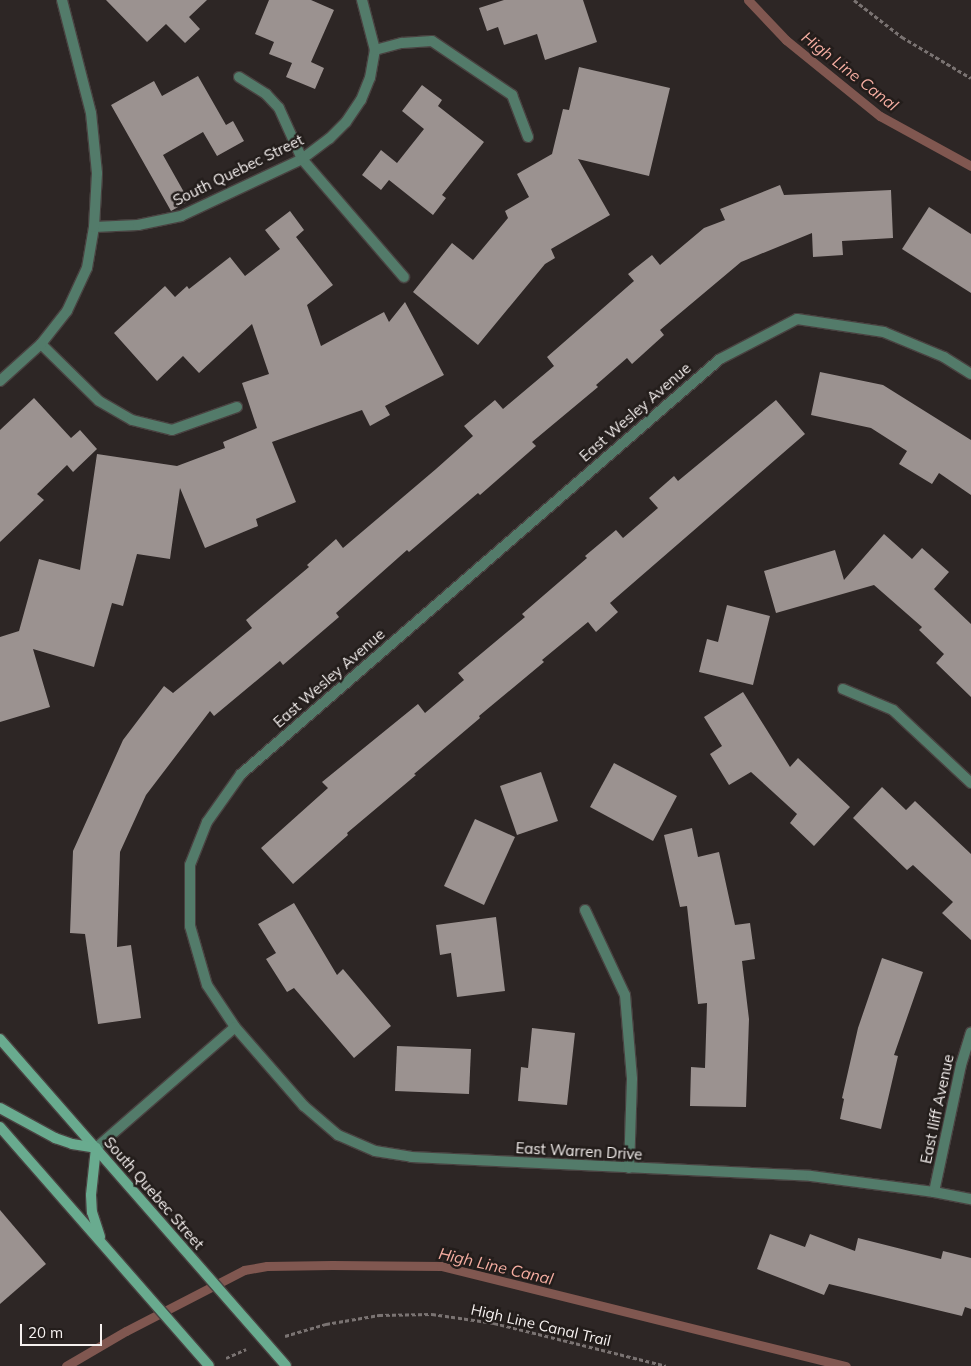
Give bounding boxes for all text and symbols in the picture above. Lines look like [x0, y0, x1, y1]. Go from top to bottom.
water label: High Line Canal [798, 27, 902, 115]
street label: South Quebec Street [170, 131, 306, 209]
street label: East Wesley Avenue [576, 359, 694, 465]
street label: East Wesley Avenue [270, 625, 388, 731]
street label: East Iliff Avenue [917, 1053, 957, 1165]
street label: South Quebec Street [100, 1133, 208, 1253]
street label: East Warren Drive [515, 1139, 643, 1163]
water label: High Line Canal [437, 1243, 555, 1289]
street label: High Line Canal Trail [469, 1300, 613, 1350]
scale bar [22, 1314, 105, 1346]
text: 20 m [28, 1323, 63, 1342]

